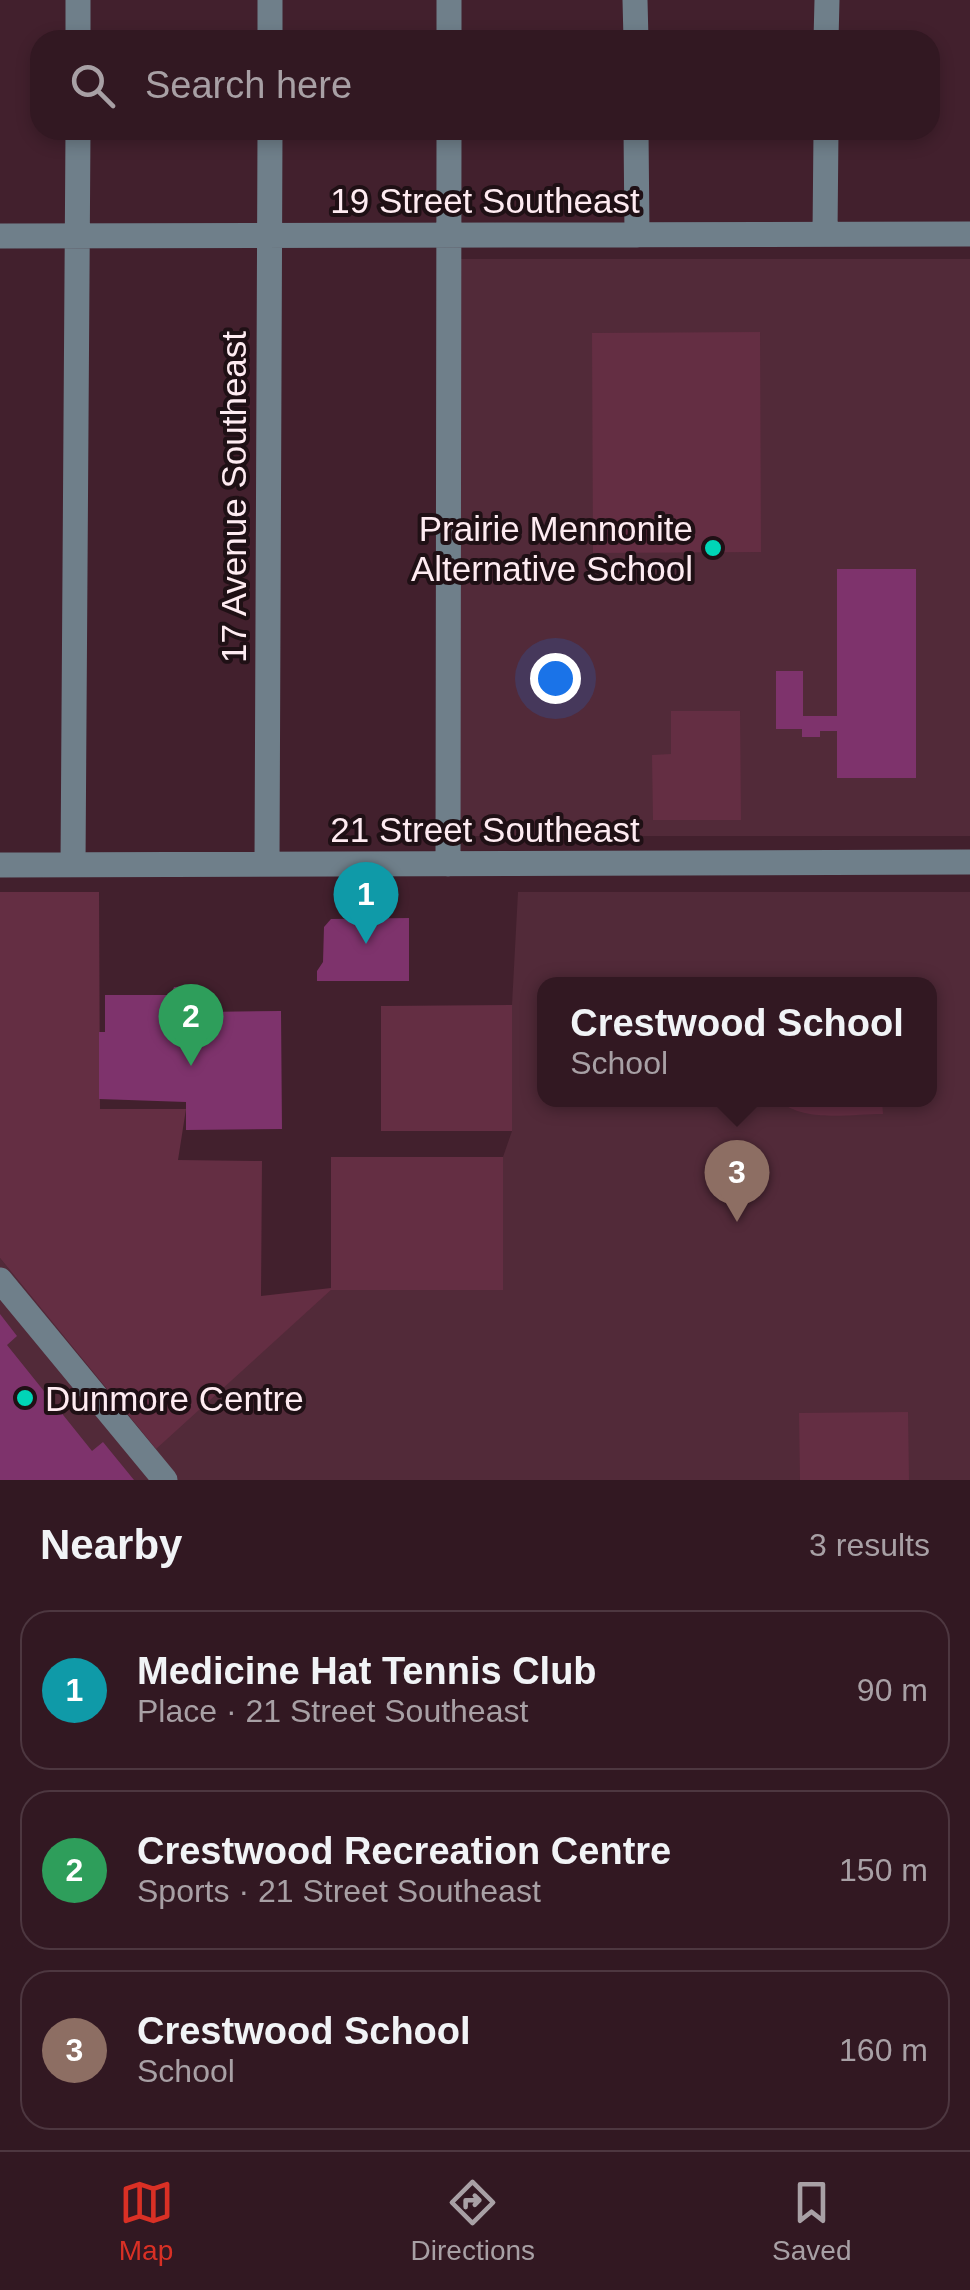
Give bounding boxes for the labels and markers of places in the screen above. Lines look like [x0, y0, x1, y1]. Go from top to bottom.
place label: Prairie Mennonite Alternative School [411, 509, 693, 588]
marker: Prairie Mennonite Alternative School [702, 537, 724, 559]
pin: 1 [334, 862, 398, 944]
pin: 2 [158, 984, 224, 1066]
pin: 3 [704, 1140, 770, 1222]
place label: Dunmore Centre [45, 1379, 304, 1418]
marker: Dunmore Centre [14, 1387, 36, 1409]

